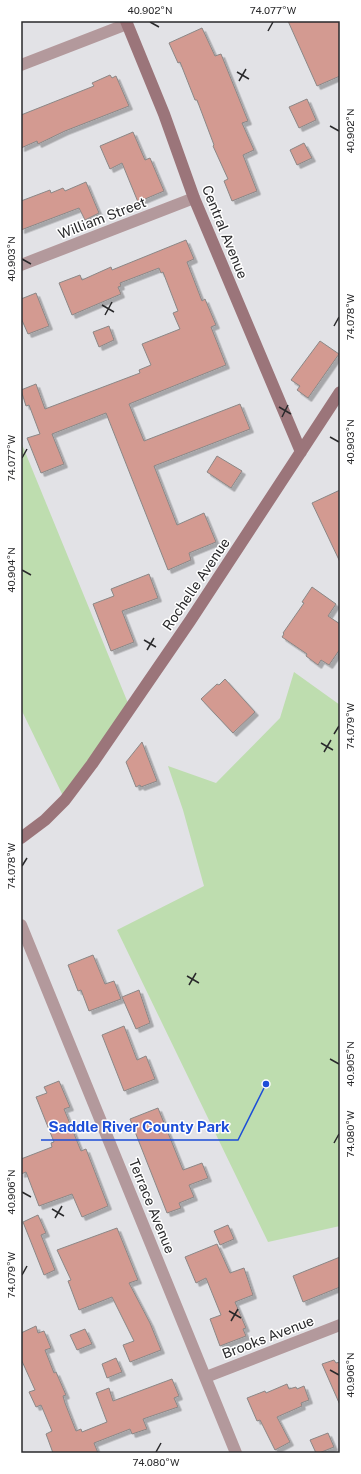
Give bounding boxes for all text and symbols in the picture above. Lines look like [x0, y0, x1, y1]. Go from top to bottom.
text: 40.902°N [127, 4, 173, 16]
text: 74.077°W [250, 4, 297, 16]
text: 40.902°N [344, 108, 356, 154]
street label: Central Avenue [199, 183, 251, 281]
street label: William Street [56, 194, 148, 242]
text: 40.903°N [5, 236, 17, 282]
text: 74.078°W [344, 293, 356, 340]
text: 40.903°N [344, 419, 356, 465]
text: 74.077°W [5, 434, 17, 481]
street label: Rochelle Avenue [159, 535, 233, 633]
text: 40.904°N [5, 547, 17, 593]
text: 74.079°W [344, 702, 356, 749]
text: 74.078°W [5, 842, 17, 889]
text: 40.905°N [344, 1041, 356, 1087]
text: 74.080°W [344, 1110, 356, 1158]
callout: Saddle River County Park [41, 1113, 238, 1140]
text: Saddle River County Park [48, 1118, 230, 1135]
street label: Terrace Avenue [126, 1156, 178, 1256]
text: 40.906°N [5, 1169, 17, 1215]
text: 74.079°W [5, 1251, 17, 1298]
street label: Brooks Avenue [220, 1312, 316, 1362]
text: 40.906°N [344, 1352, 356, 1398]
text: 74.080°W [132, 1456, 180, 1468]

